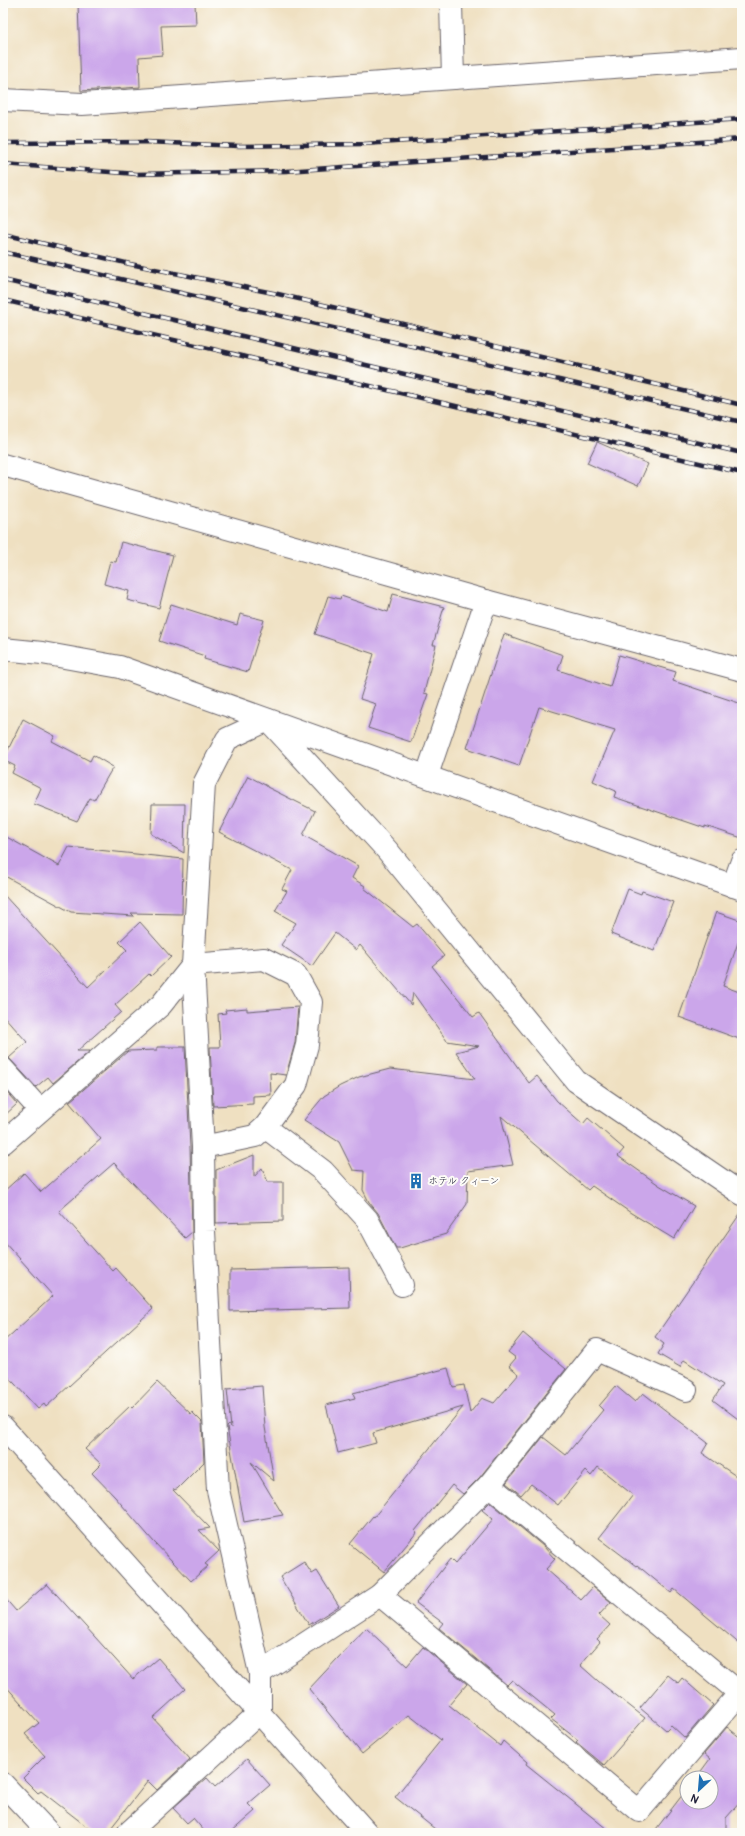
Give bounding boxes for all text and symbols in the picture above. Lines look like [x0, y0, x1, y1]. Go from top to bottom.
building icon: ホテル クィーン [407, 1172, 425, 1190]
place label: ホテル クィーン [428, 1175, 499, 1187]
north arrow [679, 1770, 719, 1810]
text: N [688, 1791, 701, 1806]

